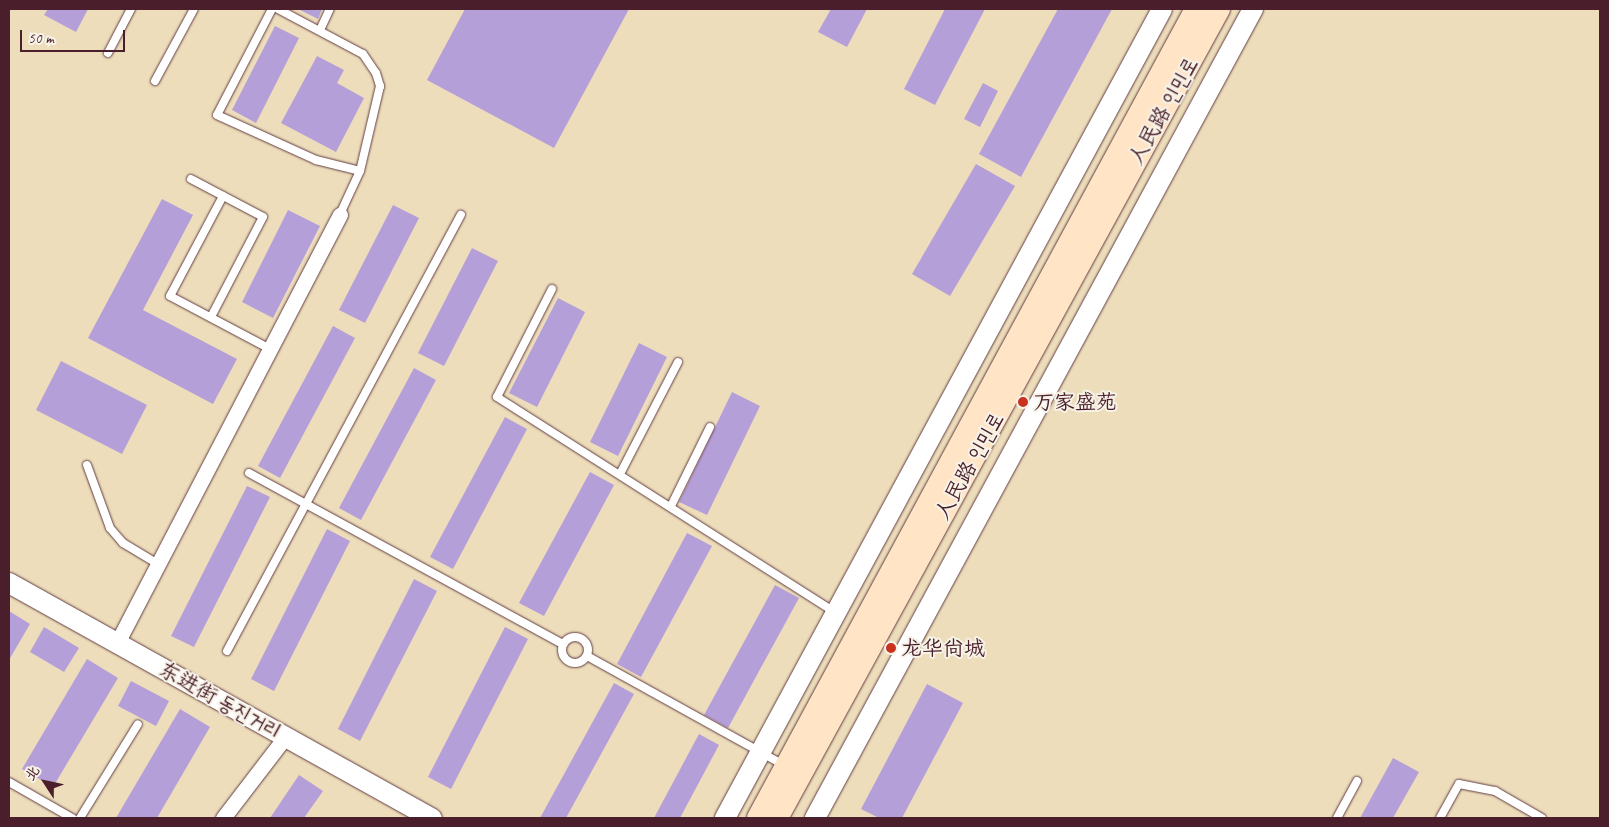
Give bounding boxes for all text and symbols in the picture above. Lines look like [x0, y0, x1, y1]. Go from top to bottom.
scale bar [22, 20, 128, 52]
text: 50 m [28, 29, 54, 48]
street label: 人民路 인민로 [1123, 53, 1203, 169]
place label: 万家盛苑 [1033, 389, 1117, 415]
marker: 万家盛苑 [1017, 396, 1029, 408]
street label: 人民路 인민로 [929, 408, 1009, 524]
place label: 龙华尚城 [901, 635, 985, 661]
marker: 龙华尚城 [885, 642, 897, 654]
street label: 东进街 동진거리 [155, 656, 285, 744]
north arrow [20, 757, 70, 807]
text: 北 [21, 763, 43, 784]

